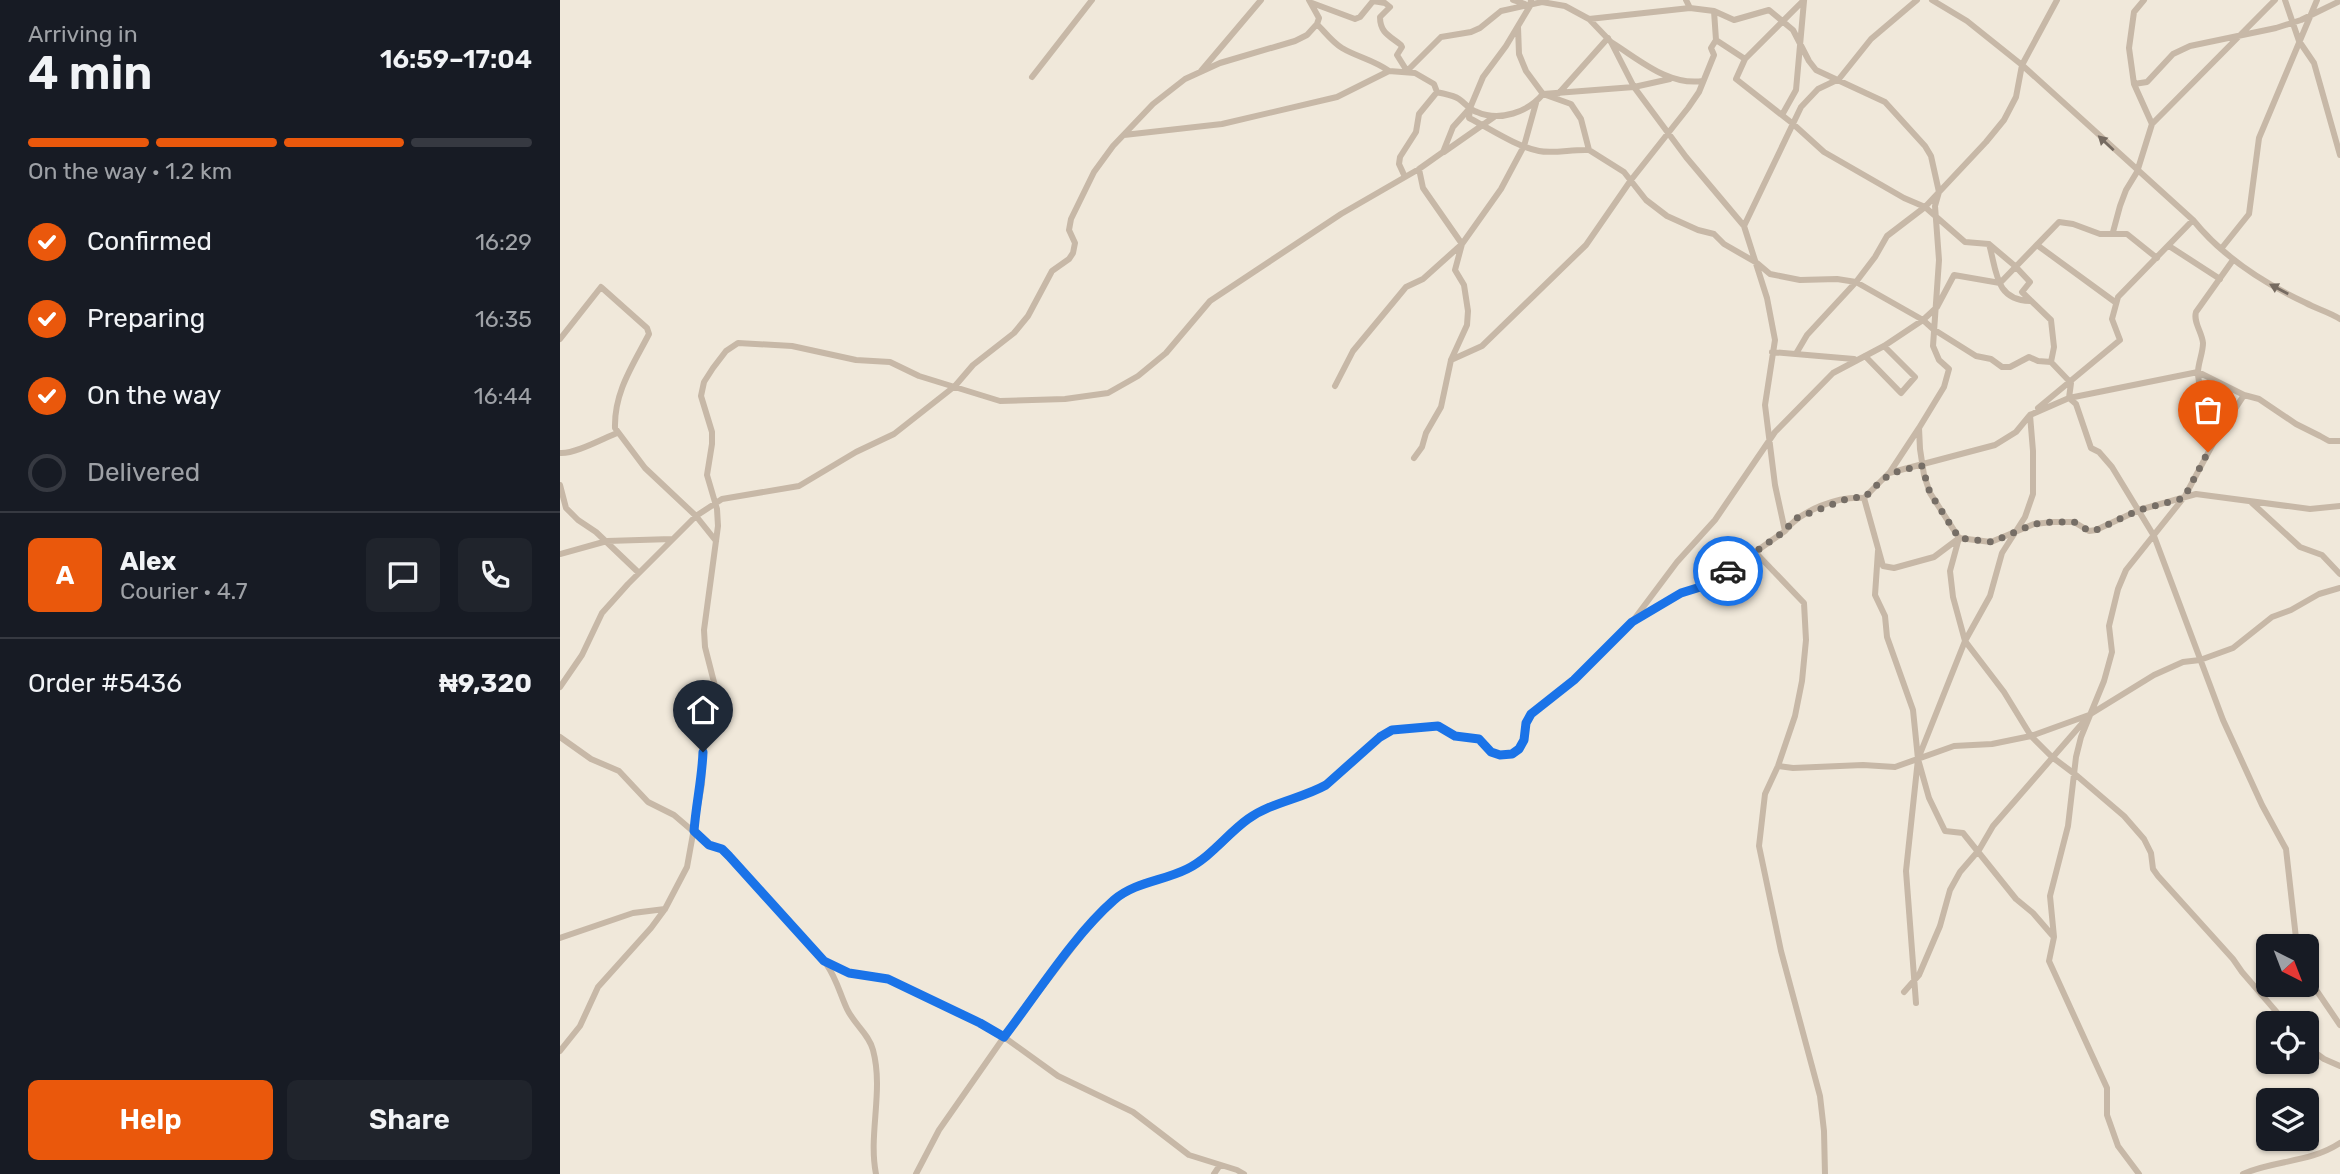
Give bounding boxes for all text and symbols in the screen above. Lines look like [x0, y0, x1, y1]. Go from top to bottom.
text: Arriving in [28, 20, 138, 48]
text: 16:59–17:04 [380, 44, 532, 75]
text: 4 min [28, 46, 152, 101]
one-way arrow [2098, 135, 2115, 151]
text: On the way · 1.2 km [28, 157, 232, 185]
icon: check [28, 223, 66, 261]
text: Confirmed [87, 226, 212, 257]
text: 16:29 [475, 228, 532, 256]
one-way arrow [2269, 283, 2289, 295]
icon: check [28, 300, 66, 338]
text: Preparing [87, 303, 205, 334]
text: 16:35 [475, 305, 532, 333]
icon: check [28, 377, 66, 415]
text: On the way [87, 380, 221, 411]
pin [2178, 380, 2238, 452]
text: 16:44 [474, 382, 532, 410]
icon: bag [2189, 391, 2227, 429]
text: Delivered [87, 457, 200, 488]
courier [1693, 536, 1763, 606]
button: chat [366, 538, 440, 612]
button: phone [458, 538, 532, 612]
text: Alex [120, 546, 176, 577]
icon: car [1709, 552, 1747, 590]
text: A [56, 560, 74, 591]
text: Courier · 4.7 [120, 577, 247, 605]
text: Order #5436 [28, 668, 182, 699]
text: ₦9,320 [439, 668, 532, 699]
pin [673, 680, 733, 752]
icon: home [684, 691, 722, 729]
north arrow [2256, 934, 2319, 998]
map controls [2256, 934, 2319, 1151]
button: locate [2256, 1011, 2319, 1074]
button: Help [28, 1080, 273, 1160]
button: Share [287, 1080, 532, 1160]
button: layers [2256, 1088, 2319, 1151]

